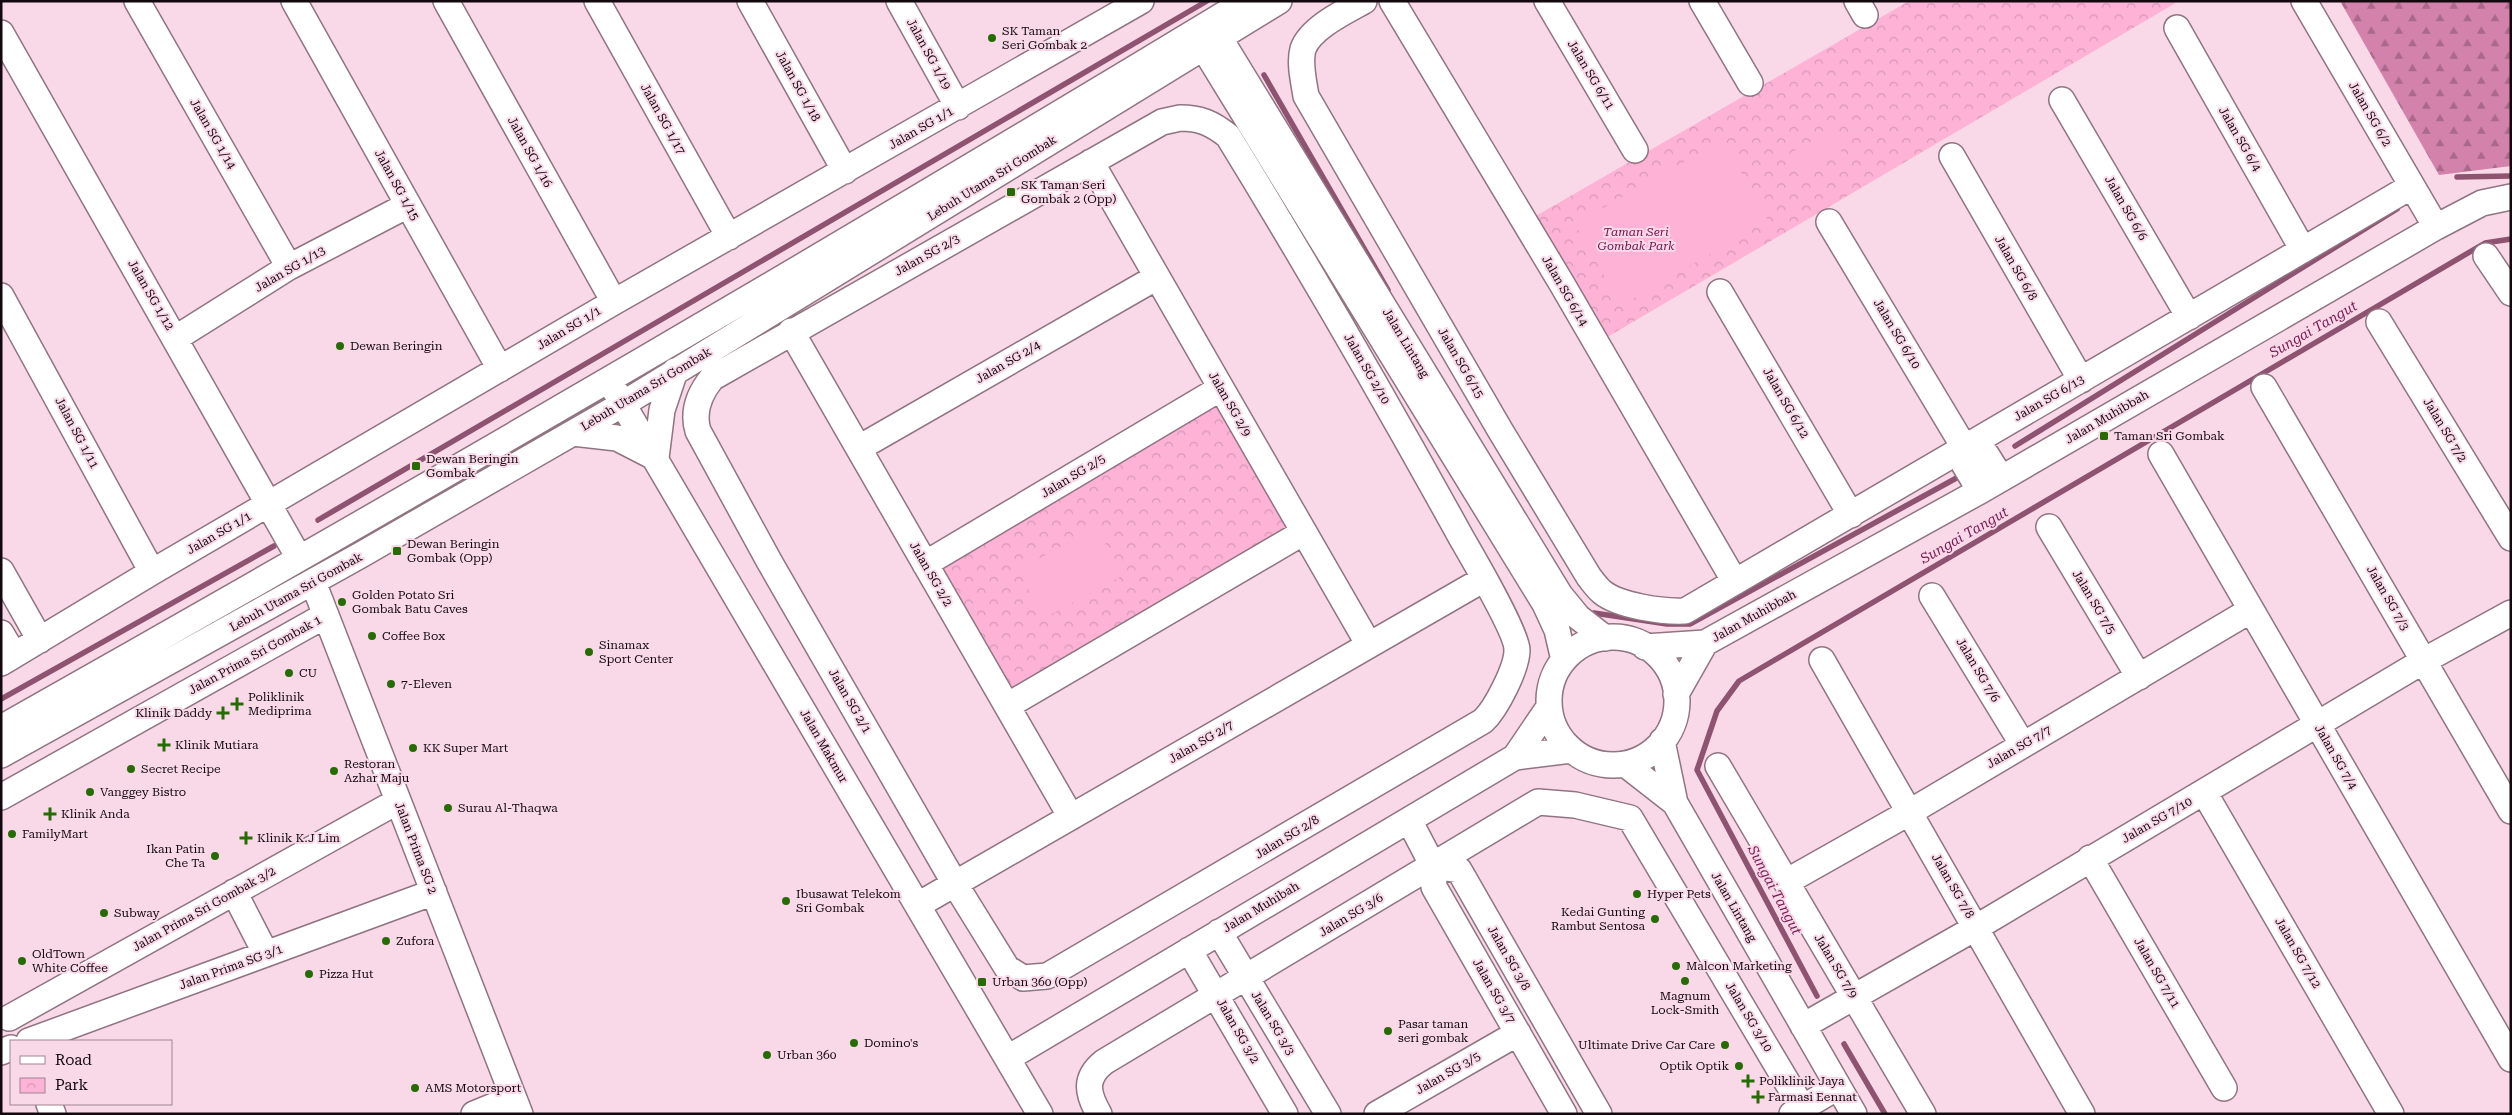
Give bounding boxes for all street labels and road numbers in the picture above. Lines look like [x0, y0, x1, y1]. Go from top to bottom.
street label: Jalan SG 1/19 [904, 16, 954, 92]
street label: Jalan SG 6/11 [1565, 38, 1617, 113]
street label: Jalan SG 1/18 [773, 48, 823, 124]
street label: Jalan SG 6/2 [2346, 79, 2394, 149]
street label: Jalan SG 1/17 [638, 81, 688, 157]
street label: Jalan SG 1/14 [187, 96, 239, 172]
street label: Jalan SG 1/1 [886, 104, 956, 152]
street label: Jalan SG 6/4 [2216, 104, 2264, 174]
street label: Jalan SG 1/16 [505, 114, 555, 190]
street label: Lebuh Utama Sri Gombak [925, 132, 1059, 224]
street label: Jalan SG 1/15 [372, 147, 422, 223]
street label: Jalan SG 6/6 [2102, 173, 2150, 243]
street label: Jalan SG 2/3 [892, 231, 962, 279]
street label: Jalan SG 6/8 [1992, 233, 2040, 303]
street label: Jalan SG 1/13 [252, 243, 328, 295]
street label: Jalan SG 6/14 [1539, 253, 1591, 329]
street label: Jalan SG 1/12 [125, 257, 177, 333]
street label: Jalan SG 6/10 [1871, 297, 1923, 372]
street label: Jalan SG 1/1 [534, 303, 604, 353]
street label: Jalan Lintang [1380, 306, 1432, 380]
street label: Jalan SG 6/15 [1435, 325, 1487, 401]
street label: Jalan SG 2/10 [1341, 331, 1393, 407]
street label: Jalan SG 2/4 [973, 338, 1043, 386]
street label: Lebuh Utama Sri Gombak [578, 344, 714, 434]
street label: Jalan SG 6/12 [1760, 365, 1812, 441]
street label: Jalan SG 2/9 [1206, 369, 1254, 439]
street label: Jalan SG 6/13 [2011, 372, 2087, 424]
street label: Jalan Muhibbah [2063, 387, 2151, 447]
street label: Jalan SG 1/11 [52, 395, 102, 471]
street label: Jalan SG 7/2 [2420, 395, 2470, 465]
street label: Jalan SG 2/5 [1038, 451, 1108, 501]
street label: Jalan SG 1/1 [184, 509, 254, 557]
street label: Jalan SG 2/2 [907, 539, 955, 609]
street label: Lebuh Utama Sri Gombak [227, 549, 365, 634]
street label: Jalan SG 7/3 [2364, 563, 2412, 633]
street label: Jalan SG 7/5 [2069, 567, 2119, 637]
street label: Jalan Muhibbah [1709, 587, 1799, 645]
street label: Jalan Prima Sri Gombak 1 [186, 613, 324, 697]
street label: Jalan SG 7/6 [1953, 635, 2003, 705]
street label: Jalan SG 2/1 [826, 666, 874, 736]
street label: Jalan Makmur [797, 707, 851, 785]
street label: Jalan SG 2/7 [1166, 718, 1236, 766]
street label: Jalan SG 7/4 [2312, 722, 2360, 792]
street label: Jalan SG 7/7 [1984, 723, 2054, 771]
street label: Jalan SG 7/10 [2119, 794, 2195, 846]
street label: Jalan Prima SG 2 [392, 800, 440, 896]
street label: Jalan SG 2/8 [1252, 812, 1322, 862]
street label: Jalan SG 7/8 [1929, 851, 1977, 921]
street label: Jalan Prima Sri Gombak 3/2 [130, 864, 278, 954]
street label: Jalan Lintang [1708, 870, 1760, 945]
street label: Jalan Muhibah [1220, 879, 1302, 935]
street label: Jalan SG 3/6 [1316, 890, 1386, 940]
street label: Jalan SG 7/12 [2272, 915, 2324, 991]
street label: Jalan SG 3/8 [1485, 923, 1533, 993]
street label: Jalan SG 7/9 [1811, 931, 1861, 1001]
street label: Jalan SG 7/11 [2131, 935, 2183, 1011]
street label: Jalan Prima SG 3/1 [177, 942, 285, 992]
street label: Jalan SG 3/7 [1470, 956, 1518, 1026]
street label: Jalan SG 3/10 [1723, 980, 1775, 1055]
street label: Jalan SG 3/3 [1248, 988, 1298, 1058]
street label: Jalan SG 3/2 [1214, 996, 1262, 1066]
street label: Jalan SG 3/5 [1413, 1049, 1483, 1097]

